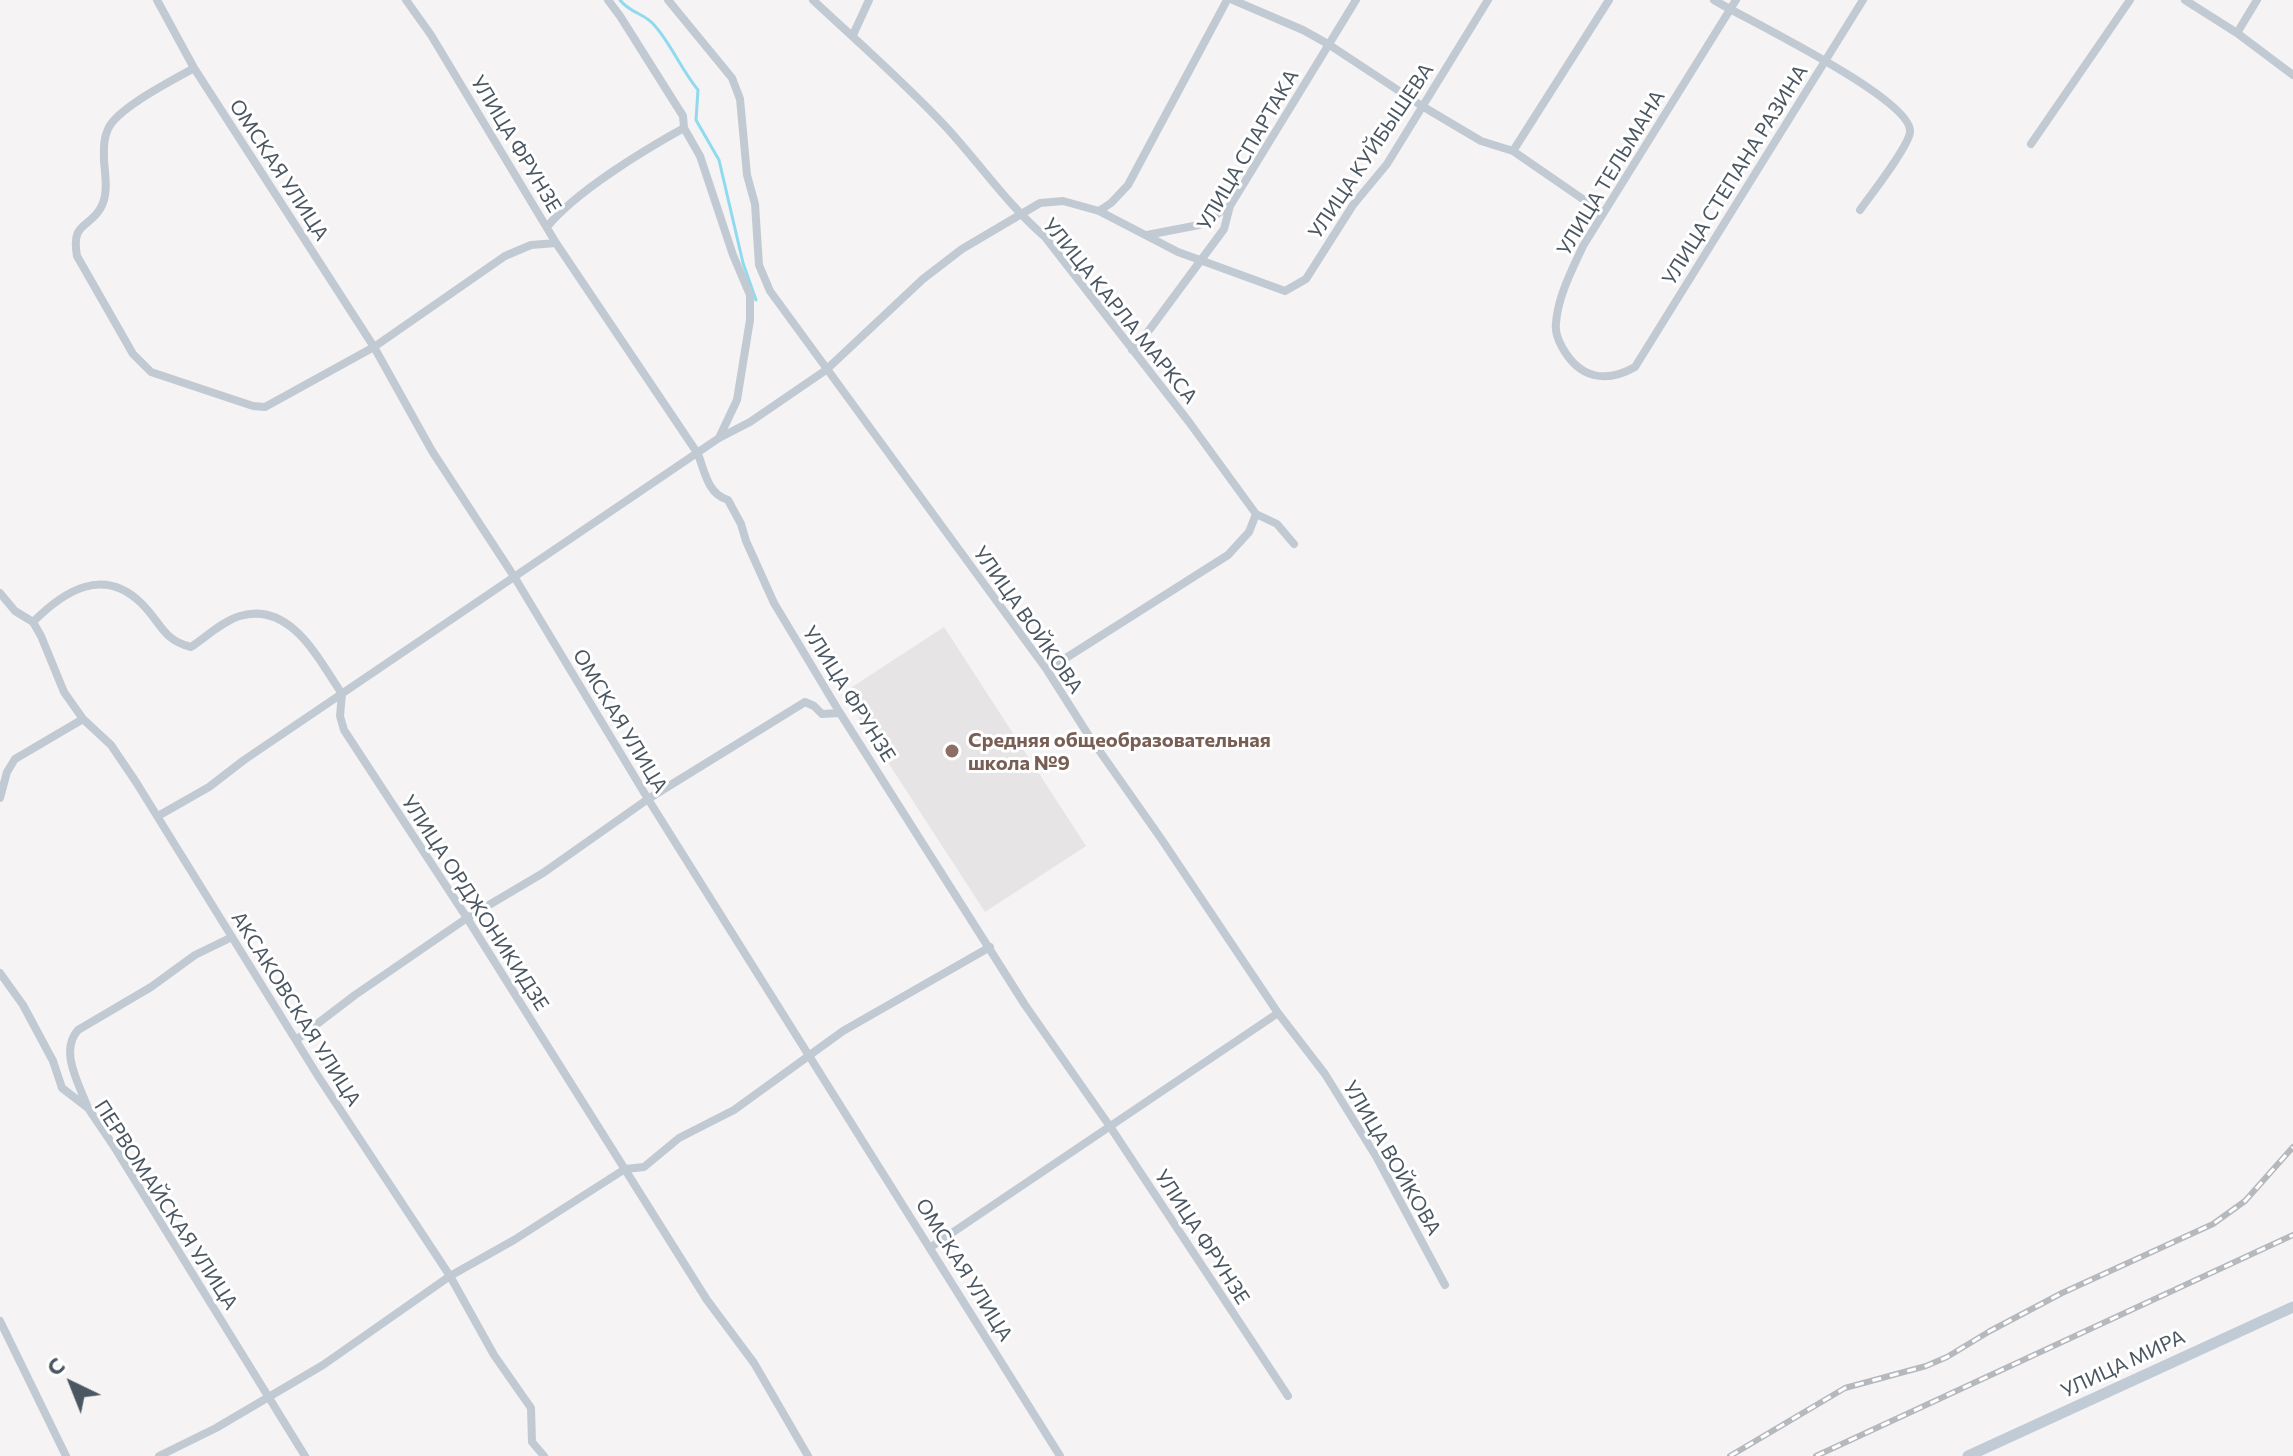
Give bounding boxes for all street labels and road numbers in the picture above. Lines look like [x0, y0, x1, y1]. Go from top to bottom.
street label: УЛИЦА КУЙБЫШЕВА [1303, 59, 1439, 243]
street label: УЛИЦА СТЕПАНА РАЗИНА [1657, 60, 1813, 290]
street label: УЛИЦА СПАРТАКА [1192, 65, 1304, 235]
street label: УЛИЦА ФРУНЗЕ [466, 71, 566, 217]
street label: УЛИЦА ТЕЛЬМАНА [1552, 86, 1670, 260]
street label: ОМСКАЯ УЛИЦА [224, 95, 334, 245]
street label: УЛИЦА КАРЛА МАРКСА [1038, 213, 1202, 409]
street label: УЛИЦА ВОЙКОВА [968, 542, 1088, 698]
street label: УЛИЦА ФРУНЗЕ [798, 622, 900, 766]
street label: ОМСКАЯ УЛИЦА [568, 645, 672, 797]
street label: УЛИЦА ОРДЖОНИКИДЗЕ [396, 791, 554, 1015]
street label: АКСАКОВСКАЯ УЛИЦА [226, 907, 366, 1111]
street label: УЛИЦА ВОЙКОВА [1338, 1076, 1446, 1240]
street label: ПЕРВОМАЙСКАЯ УЛИЦА [89, 1096, 243, 1314]
street label: УЛИЦА ФРУНЗЕ [1150, 1165, 1254, 1309]
street label: ОМСКАЯ УЛИЦА [910, 1194, 1018, 1346]
street label: УЛИЦА МИРА [2057, 1325, 2189, 1403]

